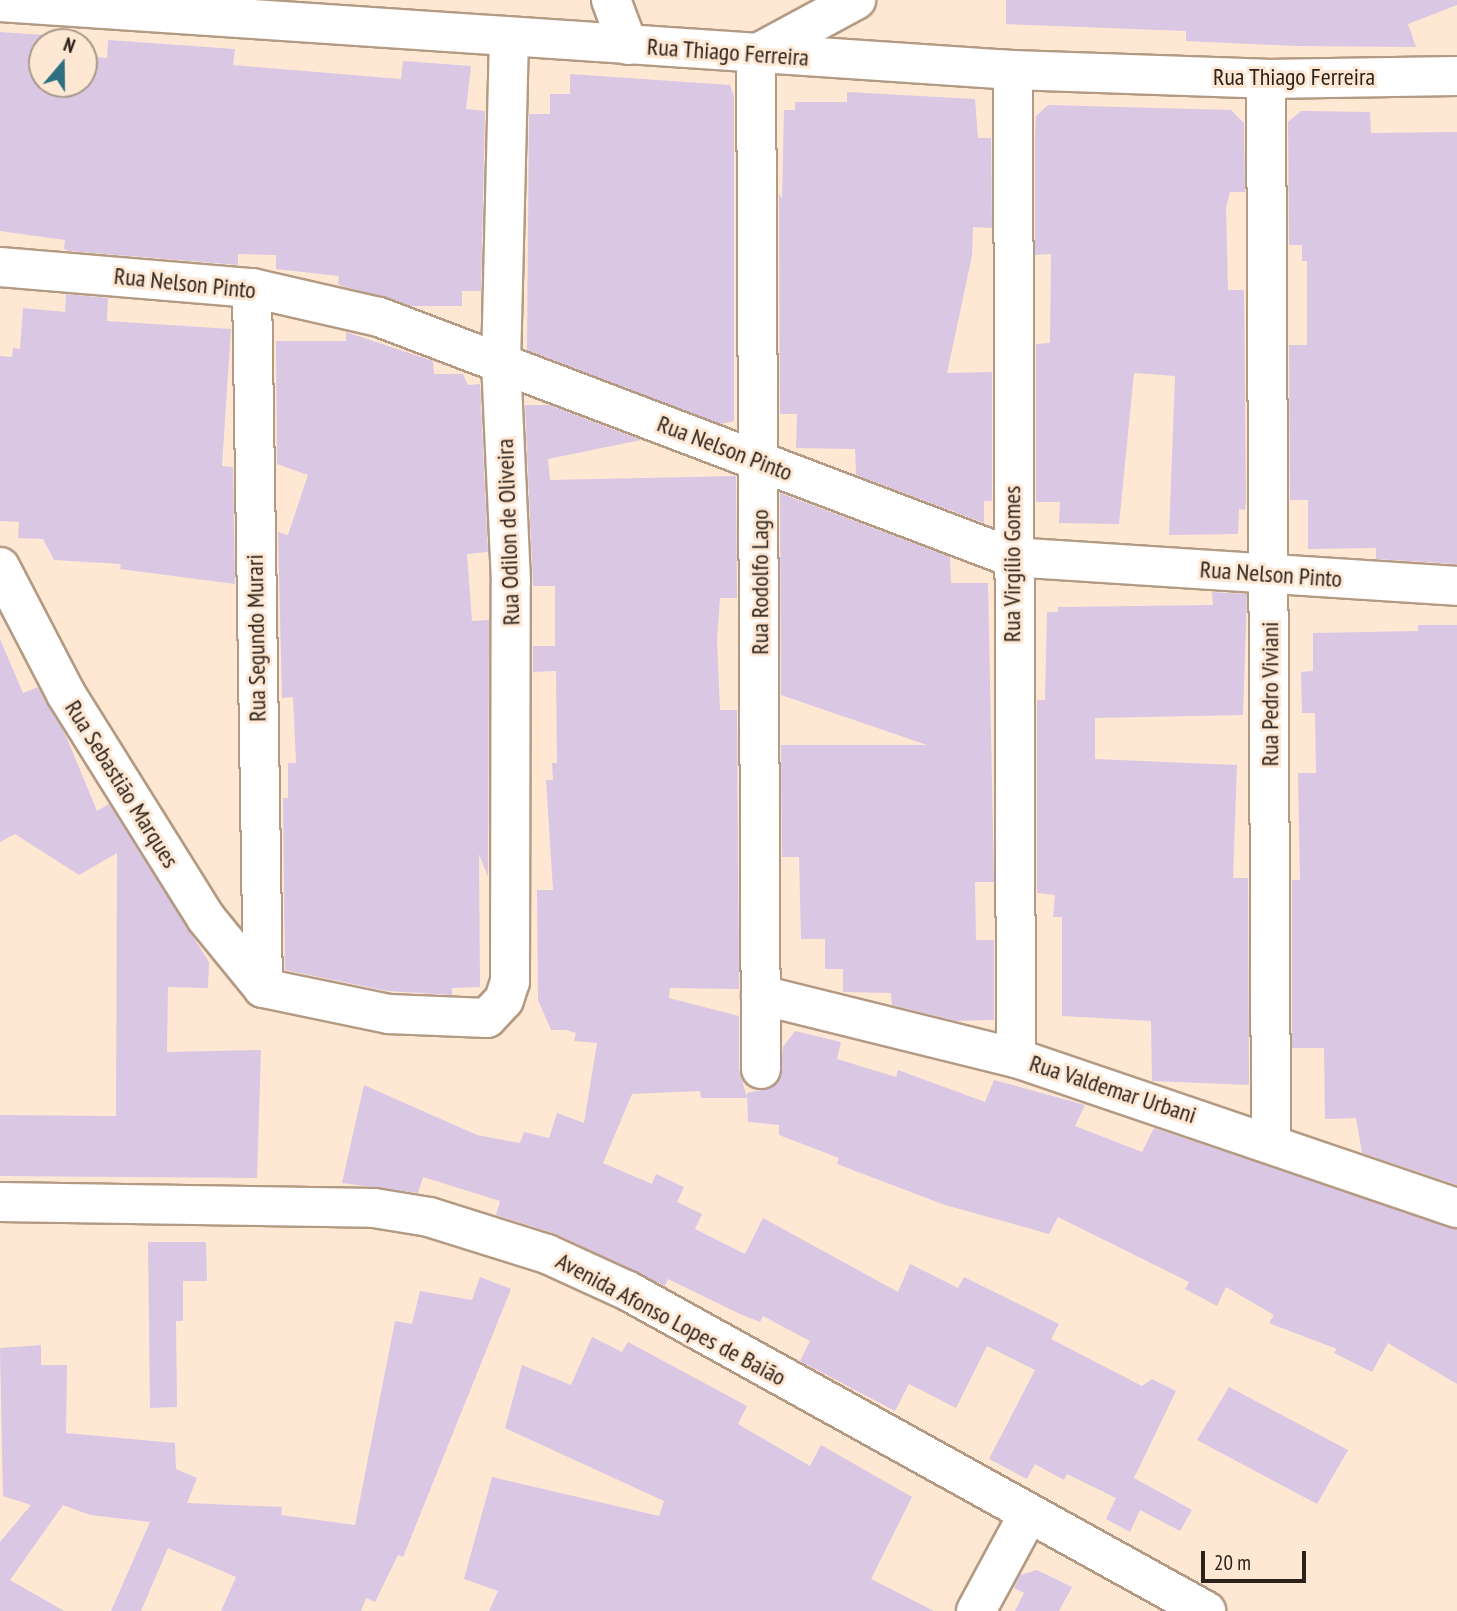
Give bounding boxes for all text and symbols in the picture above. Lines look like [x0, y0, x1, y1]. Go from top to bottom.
north arrow [28, 28, 98, 98]
text: N [61, 32, 78, 58]
street label: Rua Thiago Ferreira [646, 32, 810, 72]
street label: Rua Thiago Ferreira [1213, 63, 1375, 91]
street label: Rua Nelson Pinto [113, 261, 257, 305]
street label: Rua Nelson Pinto [653, 409, 797, 487]
street label: Rua Odilon de Oliveira [490, 438, 526, 626]
street label: Rua Virgílio Gomes [998, 485, 1026, 643]
street label: Rua Rodolfo Lago [746, 509, 774, 655]
street label: Rua Segundo Murari [240, 554, 272, 722]
street label: Rua Nelson Pinto [1199, 555, 1343, 593]
street label: Rua Pedro Viviani [1256, 621, 1284, 767]
street label: Rua Sebastião Marques [59, 695, 185, 873]
street label: Rua Valdemar Urbani [1026, 1048, 1200, 1130]
street label: Avenida Afonso Lopes de Baião [551, 1246, 791, 1392]
scale bar [1205, 1538, 1310, 1582]
text: 20 m [1214, 1549, 1251, 1576]

